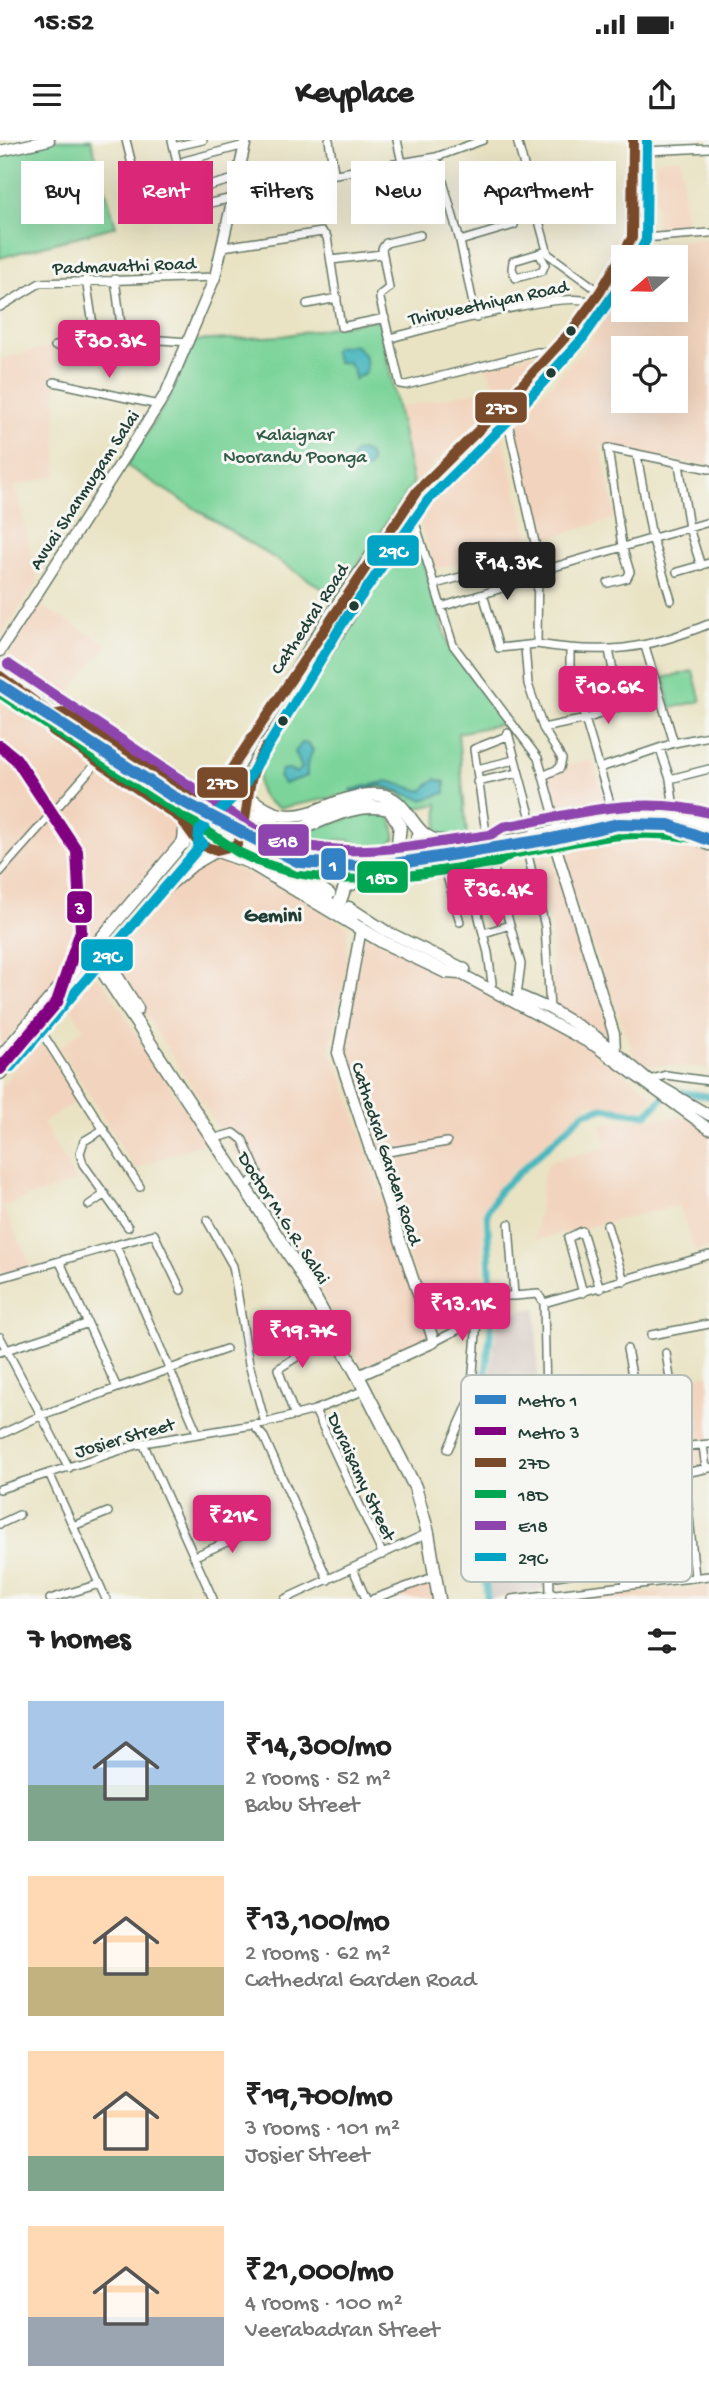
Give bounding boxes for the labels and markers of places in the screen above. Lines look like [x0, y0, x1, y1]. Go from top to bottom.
pin: ₹30.3K [52, 320, 166, 380]
unlabelled marker [564, 324, 578, 338]
unlabelled marker [544, 366, 558, 380]
pin: ₹14.3K [450, 542, 564, 602]
unlabelled marker [347, 599, 361, 613]
pin: ₹10.6K [551, 666, 665, 726]
unlabelled marker [276, 714, 290, 728]
pin: ₹36.4K [440, 870, 554, 929]
pin: ₹13.1K [405, 1284, 519, 1343]
pin: ₹19.7K [245, 1310, 359, 1370]
pin: ₹21K [191, 1496, 273, 1555]

